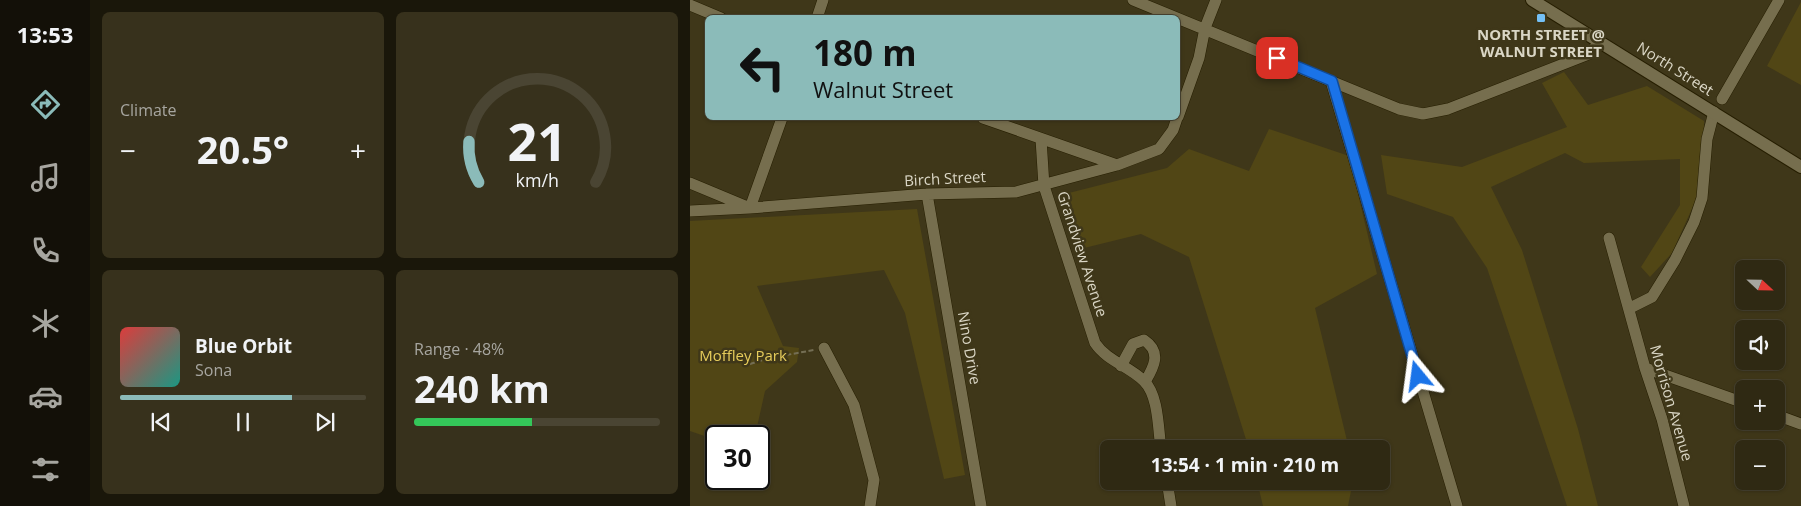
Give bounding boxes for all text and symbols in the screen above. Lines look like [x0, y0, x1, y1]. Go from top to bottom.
marker: NORTH STREET @ WALNUT STREET [1535, 12, 1547, 24]
text: 13:53 [17, 19, 73, 49]
place label: NORTH STREET @ WALNUT STREET [1477, 24, 1605, 61]
text: 180 m [813, 29, 917, 76]
icon: left [730, 35, 795, 100]
pin [1256, 37, 1298, 79]
street label: North Street [1633, 37, 1718, 100]
icon: arrive [1263, 44, 1291, 72]
text: Walnut Street [813, 74, 953, 104]
icon: directions [28, 87, 63, 122]
text: Climate [120, 99, 177, 121]
text: 21 [507, 105, 567, 176]
text: 20.5° [197, 123, 289, 175]
text: − [120, 131, 136, 169]
text: + [350, 131, 366, 169]
icon: music [28, 160, 63, 195]
street label: Birch Street [904, 166, 986, 190]
text: km/h [515, 168, 559, 192]
street label: Grandview Avenue [1053, 188, 1113, 319]
icon: phone [28, 233, 63, 268]
north arrow [1735, 260, 1785, 310]
map controls [1735, 260, 1785, 490]
icon: climate [28, 306, 63, 341]
street label: Nino Drive [954, 310, 986, 386]
button: sound [1735, 320, 1785, 370]
text: Blue Orbit [195, 333, 292, 359]
text: Range · 48% [414, 338, 504, 360]
street label: Morrison Avenue [1646, 342, 1698, 463]
park label: Moffley Park [699, 345, 787, 365]
position arrow [1391, 349, 1443, 401]
text: Sona [195, 359, 232, 381]
text: 240 km [414, 362, 550, 414]
icon: car [28, 379, 63, 414]
button: + [1735, 380, 1785, 430]
icon: previous [147, 408, 175, 436]
icon: pause [229, 408, 257, 436]
icon: next [311, 408, 339, 436]
speed limit sign: 30 [705, 425, 770, 490]
button: − [1735, 440, 1785, 490]
icon: filters [28, 452, 63, 487]
text: 13:54 · 1 min · 210 m [1151, 452, 1339, 478]

